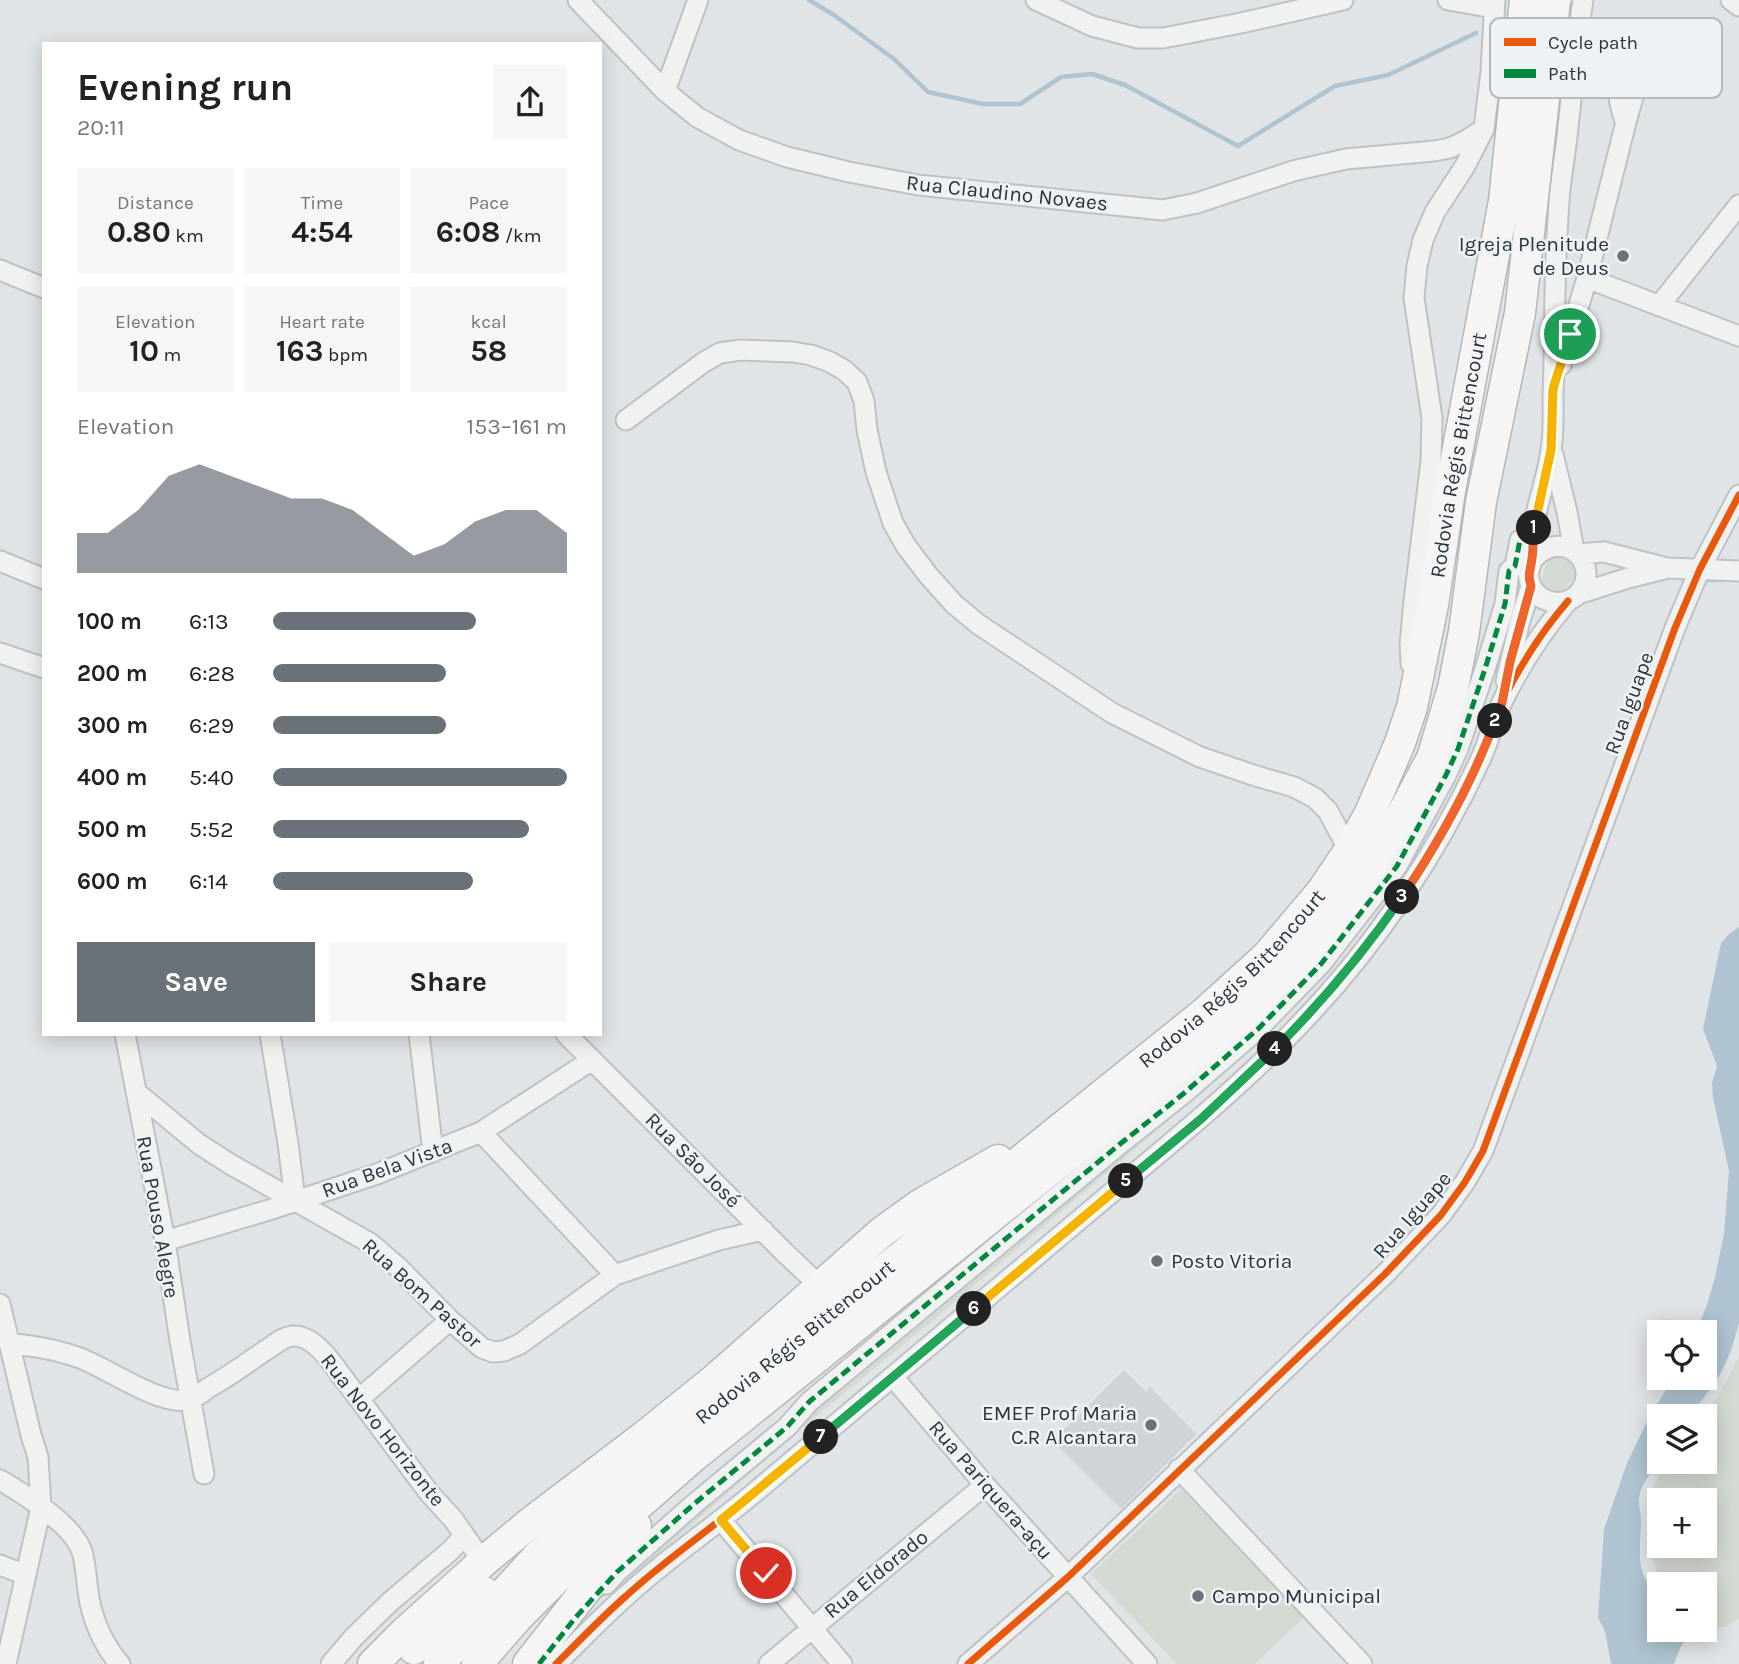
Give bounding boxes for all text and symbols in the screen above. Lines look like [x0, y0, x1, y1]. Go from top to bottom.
legend [1490, 18, 1722, 98]
text: Cycle path [1548, 32, 1638, 54]
text: Path [1548, 63, 1588, 85]
text: Evening run [77, 65, 293, 110]
button: share [493, 65, 567, 139]
text: 20:11 [77, 114, 124, 141]
street label: Rua Claudino Novaes [905, 170, 1109, 216]
text: Distance [117, 192, 194, 214]
text: Time [301, 192, 343, 214]
text: Pace [468, 192, 509, 214]
text: 0.80 [107, 214, 171, 250]
text: 4:54 [291, 214, 353, 250]
text: 6:08 [436, 214, 500, 250]
text: km [171, 225, 204, 247]
text: /km [500, 225, 542, 247]
place label: Igreja Plenitude de Deus [1459, 232, 1609, 280]
marker: Igreja Plenitude de Deus [1615, 248, 1631, 264]
pin [1540, 304, 1600, 364]
text: Elevation [115, 311, 196, 333]
text: Heart rate [279, 311, 365, 333]
text: kcal [471, 311, 507, 333]
icon: arrive [1551, 315, 1589, 353]
street label: Rodovia Régis Bittencourt [1425, 330, 1491, 579]
text: 10 [129, 333, 159, 369]
text: 163 [276, 333, 323, 369]
text: 58 [470, 333, 507, 369]
text: m [159, 344, 181, 366]
text: bpm [323, 344, 368, 366]
text: Elevation [77, 413, 174, 440]
text: 153–161 m [467, 413, 567, 440]
pin: 1 [1516, 510, 1552, 546]
text: 1 [1530, 516, 1537, 538]
text: 100 m [77, 608, 142, 635]
text: 6:13 [189, 608, 229, 635]
street label: Rua Iguape [1599, 649, 1659, 757]
text: 200 m [77, 660, 148, 687]
text: 6:28 [189, 660, 235, 687]
pin: 2 [1478, 704, 1512, 738]
text: 2 [1489, 709, 1500, 731]
text: 300 m [77, 712, 148, 739]
text: 6:29 [189, 712, 234, 739]
text: 400 m [77, 764, 147, 791]
text: 5:40 [189, 764, 234, 791]
text: 500 m [77, 816, 147, 843]
text: 5:52 [189, 816, 234, 843]
text: 600 m [77, 868, 148, 895]
text: 6:14 [189, 868, 228, 895]
pin: 3 [1384, 880, 1420, 914]
street label: Rodovia Régis Bittencourt [1134, 885, 1330, 1073]
text: 3 [1396, 885, 1407, 907]
button: Save [77, 942, 315, 1022]
button: Share [329, 942, 567, 1022]
pin: 4 [1258, 1032, 1292, 1066]
text: 4 [1269, 1037, 1280, 1059]
street label: Rua São José [640, 1107, 746, 1213]
street label: Rua Bela Vista [319, 1133, 455, 1203]
street label: Rua Pouso Alegre [132, 1134, 184, 1300]
pin: 5 [1108, 1164, 1144, 1198]
street label: Rua Iguape [1368, 1167, 1456, 1263]
text: 5 [1120, 1169, 1131, 1191]
street label: Rua Bom Pastor [357, 1233, 487, 1353]
place label: Posto Vitoria [1171, 1249, 1292, 1273]
marker: Posto Vitoria [1149, 1253, 1165, 1269]
street label: Rodovia Régis Bittencourt [690, 1255, 899, 1429]
pin: 6 [956, 1292, 992, 1326]
text: 6 [968, 1297, 979, 1319]
map controls [1647, 1320, 1717, 1642]
button: locate [1647, 1320, 1717, 1390]
street label: Rua Novo Horizonte [316, 1349, 450, 1511]
place label: EMEF Prof Maria C.R Alcantara [982, 1401, 1137, 1449]
button: layers [1647, 1404, 1717, 1474]
street label: Rua Pariquera-açu [924, 1416, 1058, 1564]
marker: EMEF Prof Maria C.R Alcantara [1143, 1417, 1159, 1433]
pin: 7 [804, 1420, 838, 1454]
text: 7 [816, 1425, 825, 1447]
button: + [1647, 1488, 1717, 1558]
street label: Rua Eldorado [819, 1525, 933, 1623]
pin [736, 1543, 796, 1603]
icon: check [747, 1554, 785, 1592]
button: − [1647, 1572, 1717, 1642]
place label: Campo Municipal [1212, 1584, 1381, 1608]
marker: Campo Municipal [1190, 1588, 1206, 1604]

